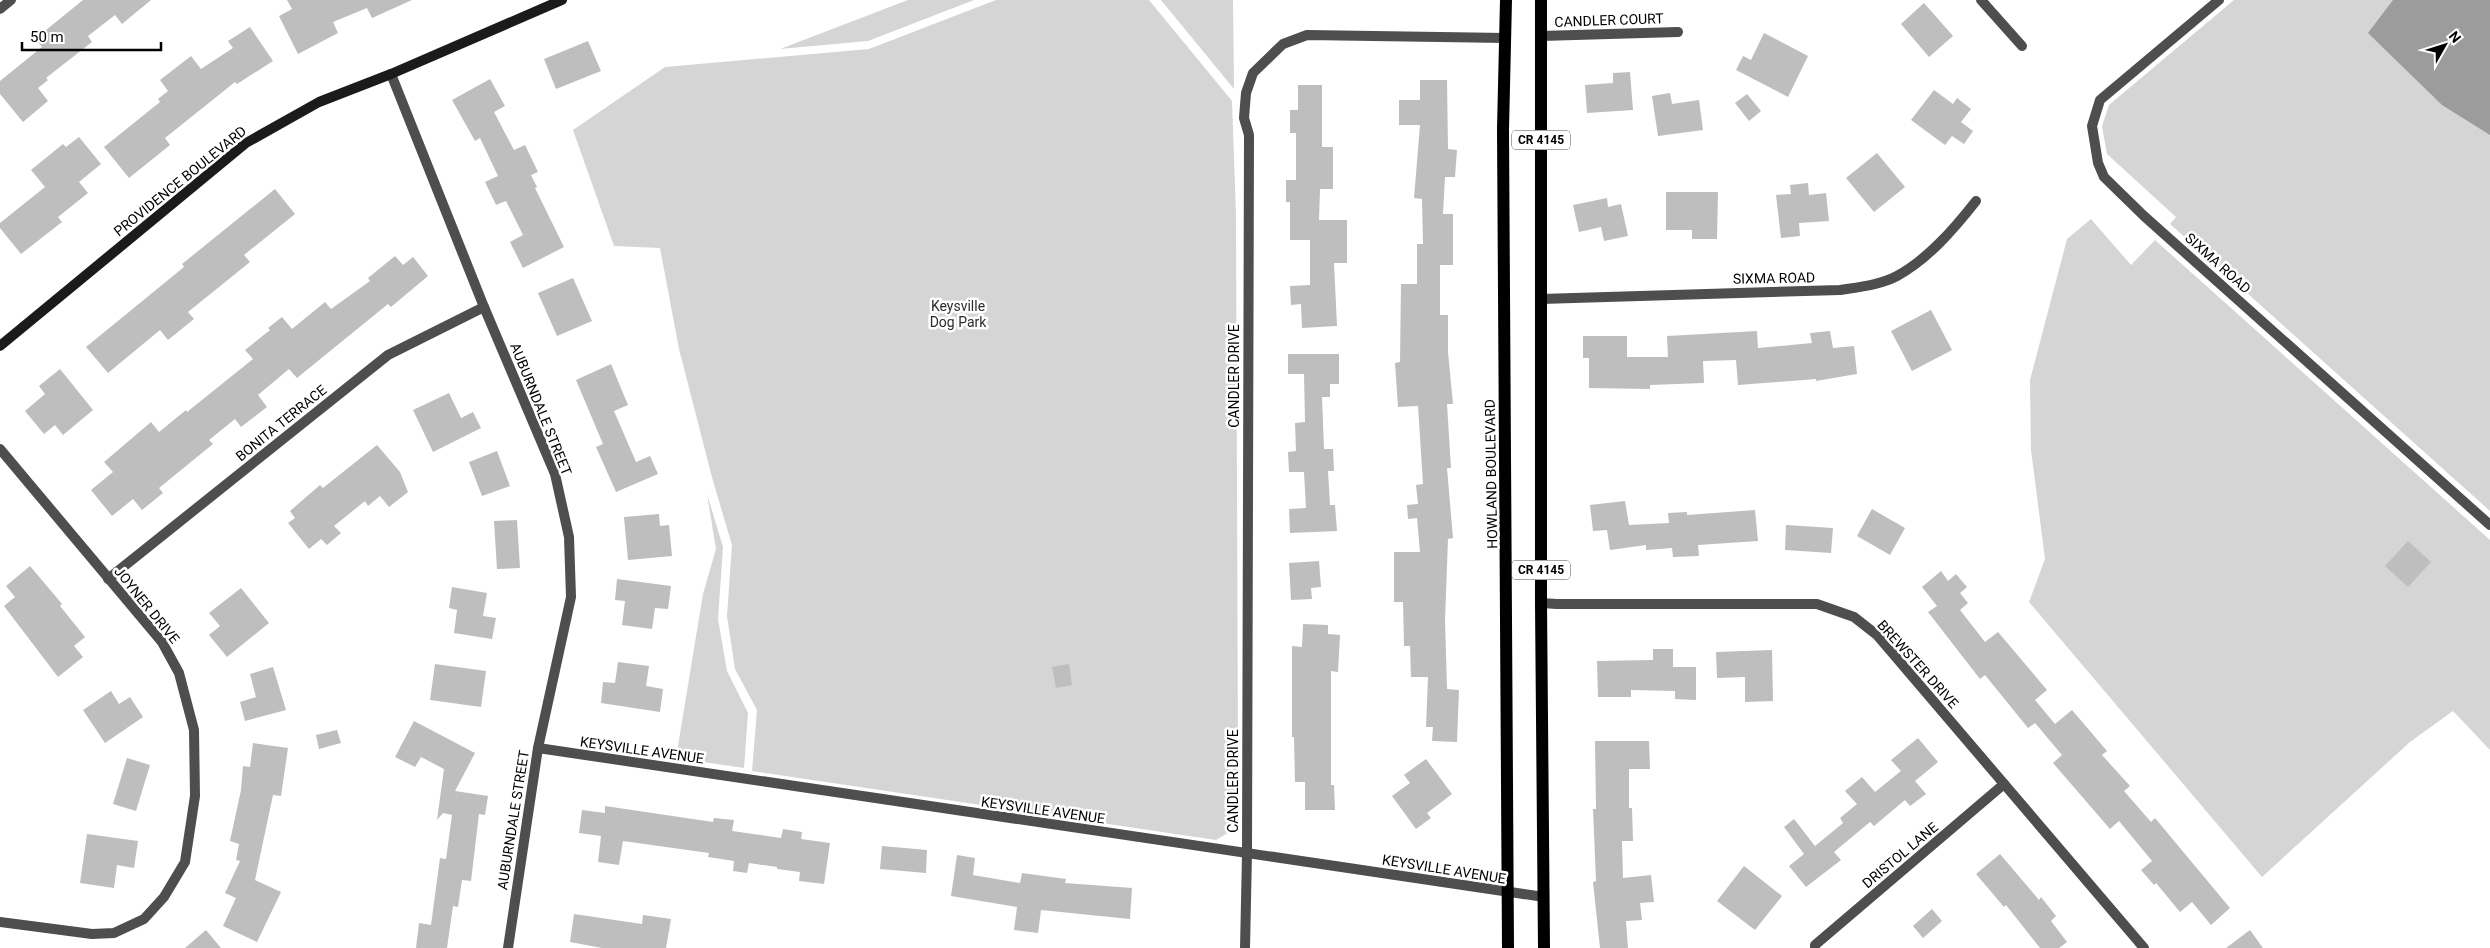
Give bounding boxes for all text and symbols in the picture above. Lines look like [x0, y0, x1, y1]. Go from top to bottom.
street label: CANDLER COURT [1554, 10, 1665, 30]
scale bar [22, 20, 161, 52]
north arrow [2420, 20, 2470, 70]
text: 50 m [30, 28, 64, 46]
text: N [2446, 28, 2464, 46]
street label: PROVIDENCE BOULEVARD [111, 123, 249, 239]
road number: CR 4145 [1512, 130, 1570, 150]
street label: SIXMA ROAD [2182, 229, 2254, 297]
street label: SIXMA ROAD [1733, 269, 1815, 287]
park label: Keysville Dog Park [930, 298, 987, 330]
street label: CANDLER DRIVE [1226, 324, 1242, 428]
street label: AUBURNDALE STREET [507, 340, 575, 478]
street label: BONITA TERRACE [233, 382, 330, 464]
street label: HOWLAND BOULEVARD [1482, 399, 1500, 549]
road number: CR 4145 [1512, 560, 1570, 580]
street label: JOYNER DRIVE [111, 563, 183, 647]
street label: BREWSTER DRIVE [1874, 617, 1962, 711]
street label: CANDLER DRIVE [1225, 729, 1241, 833]
street label: KEYSVILLE AVENUE [579, 733, 705, 767]
street label: AUBURNDALE STREET [494, 748, 532, 891]
street label: KEYSVILLE AVENUE [980, 793, 1106, 827]
street label: DRISTOL LANE [1859, 819, 1941, 891]
street label: KEYSVILLE AVENUE [1381, 851, 1507, 887]

